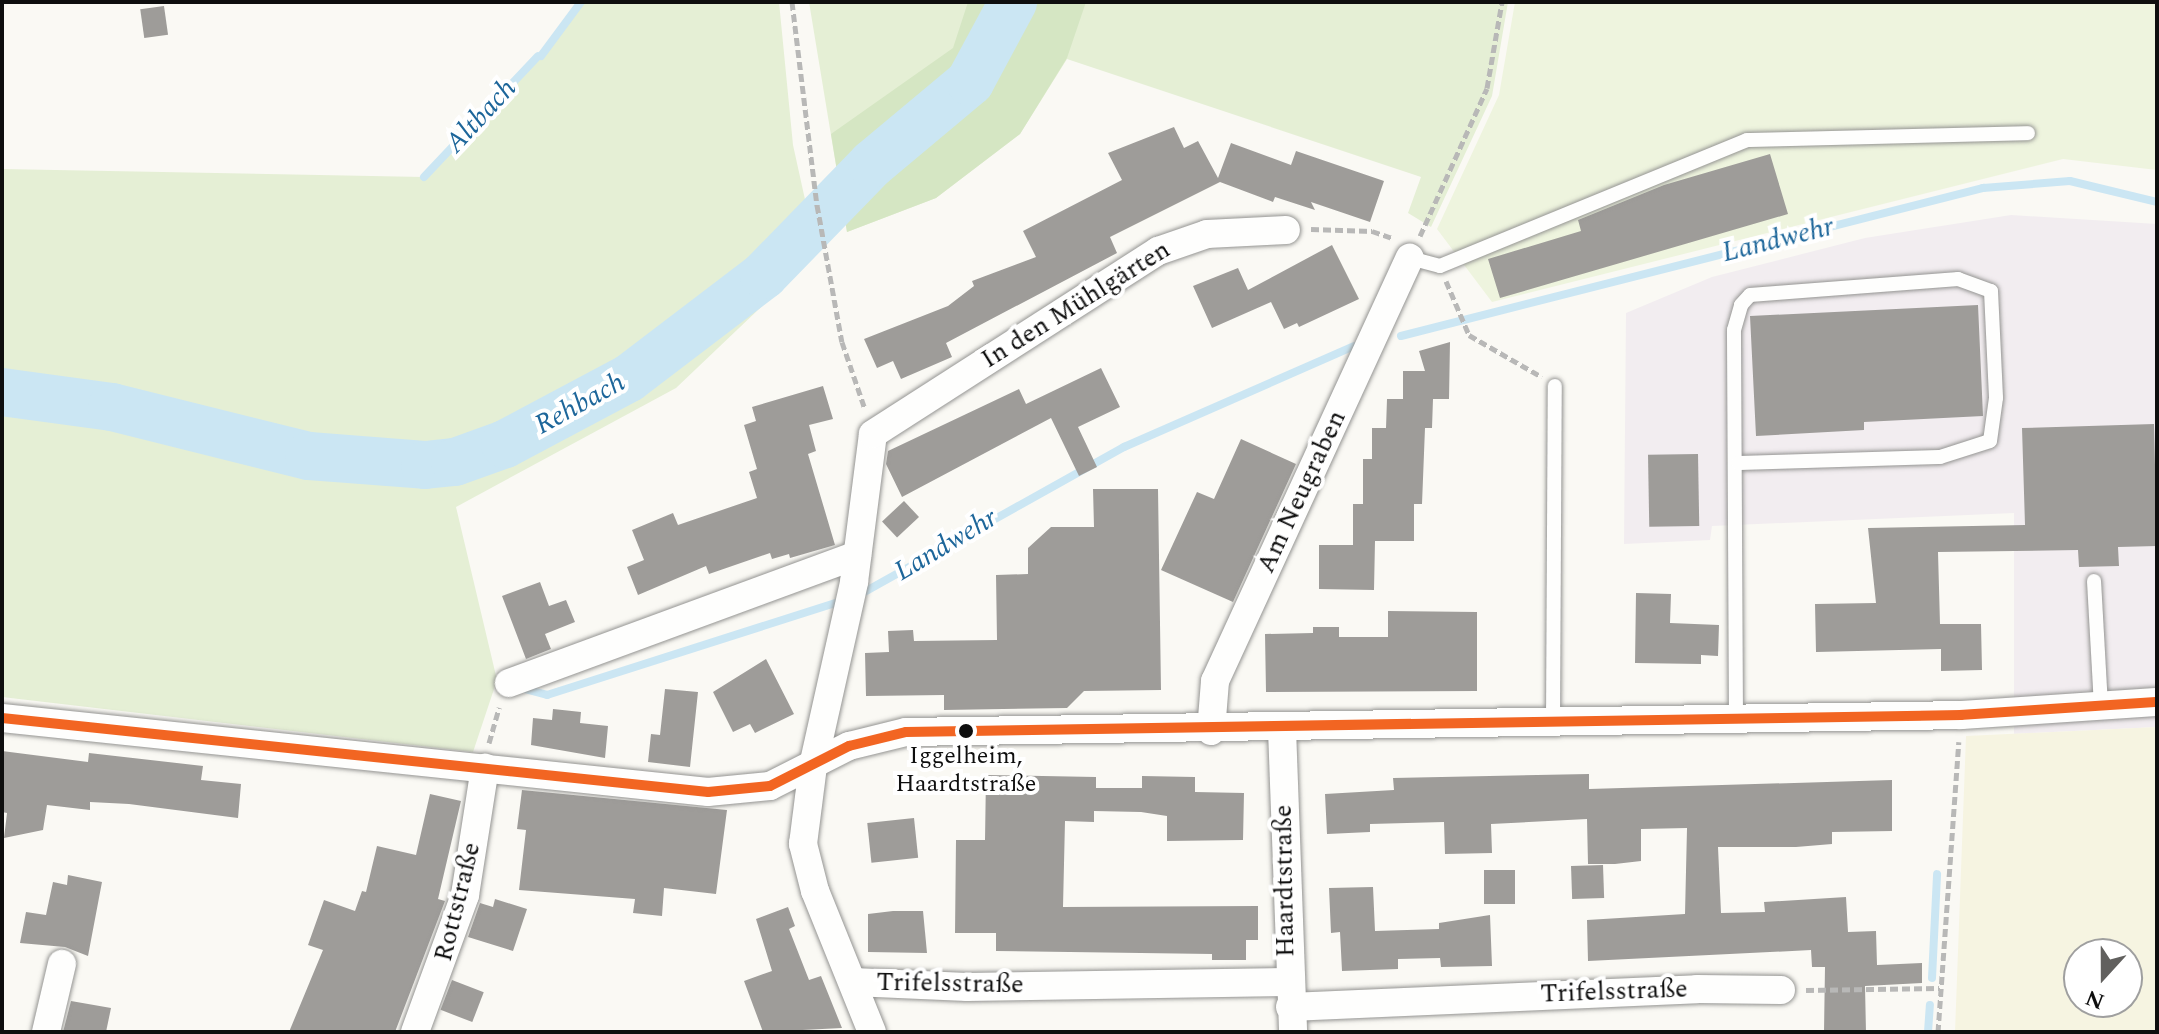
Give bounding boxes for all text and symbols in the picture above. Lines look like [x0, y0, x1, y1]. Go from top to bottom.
water label: Altbach [438, 72, 524, 160]
water label: Landwehr [1719, 210, 1837, 270]
street label: In den Mühlgärten [976, 234, 1176, 376]
water label: Rehbach [529, 366, 631, 442]
street label: Am Neugraben [1251, 406, 1353, 578]
water label: Landwehr [889, 501, 1003, 589]
marker: Iggelheim, Haardtstraße [958, 723, 974, 739]
place label: Iggelheim, Haardtstraße [896, 743, 1036, 799]
street label: Haardtstraße [1268, 804, 1302, 958]
street label: Rottstraße [428, 839, 488, 965]
north arrow [2063, 938, 2143, 1018]
street label: Trifelsstraße [876, 967, 1024, 1001]
street label: Trifelsstraße [1540, 974, 1688, 1010]
text: N [2081, 980, 2109, 1018]

